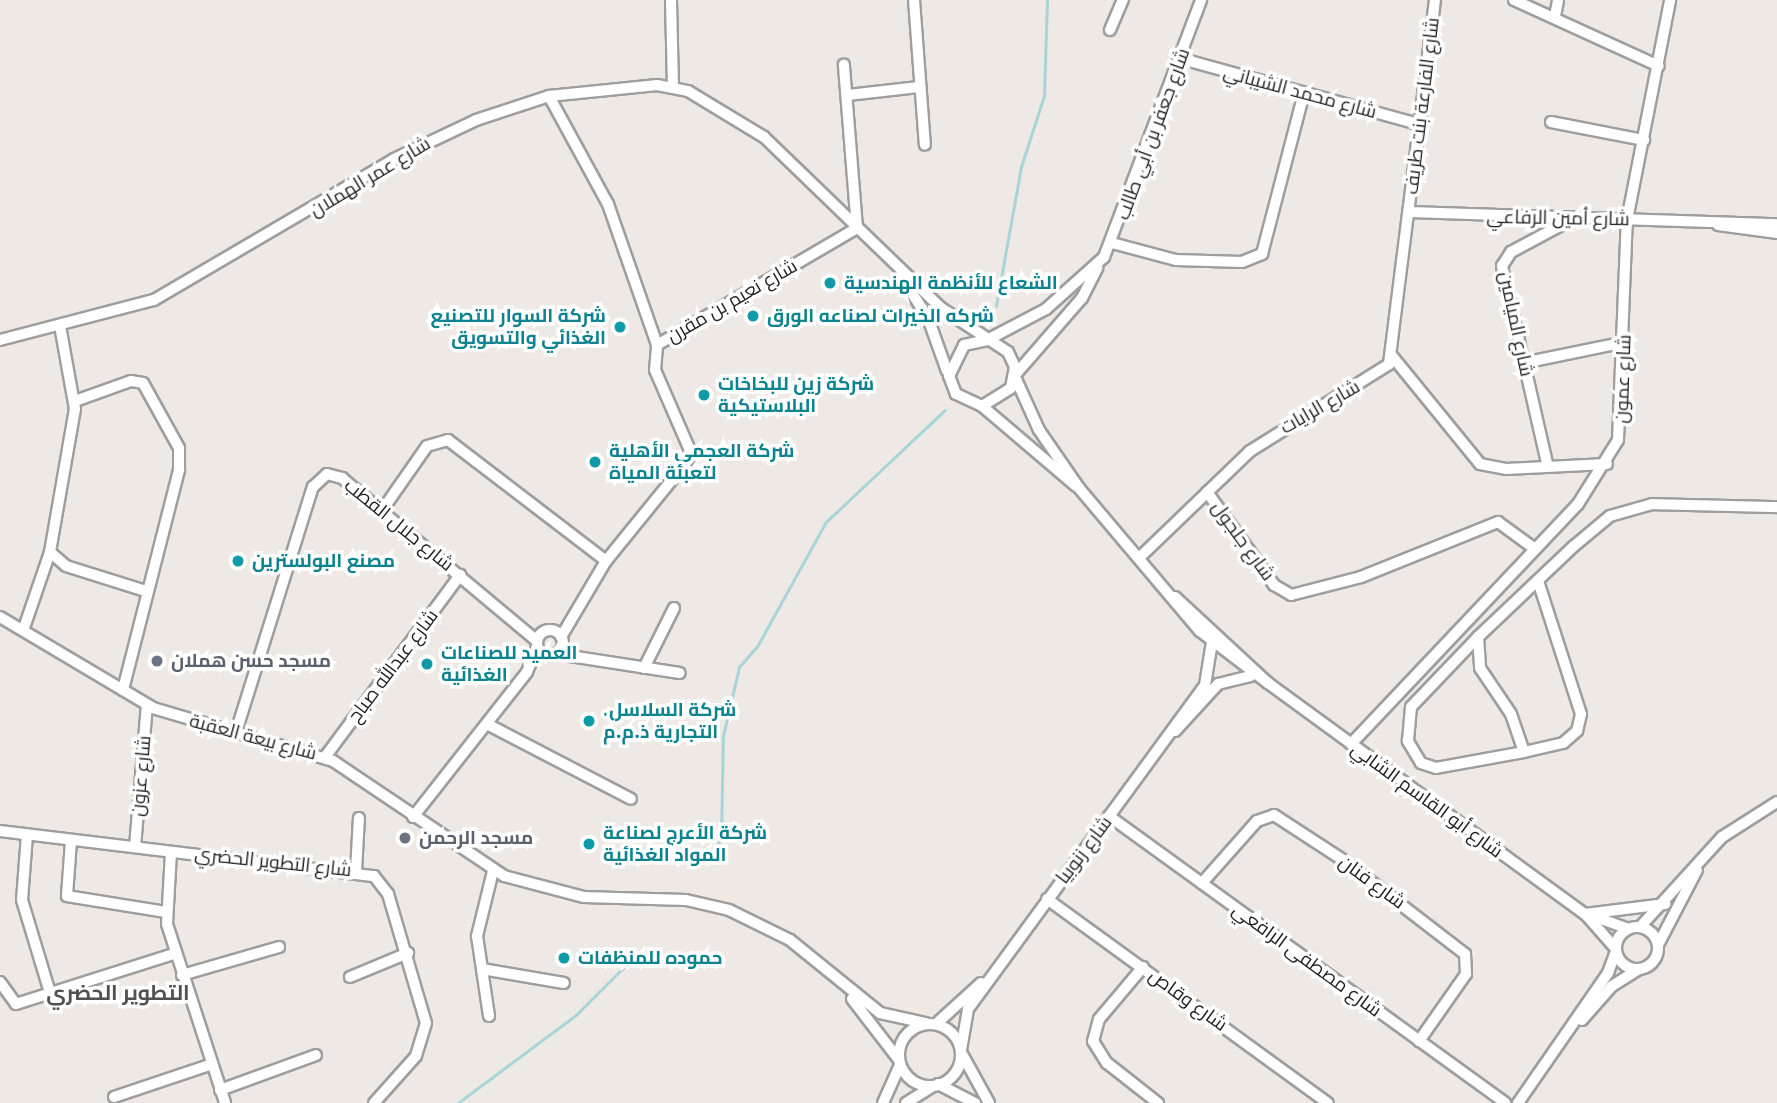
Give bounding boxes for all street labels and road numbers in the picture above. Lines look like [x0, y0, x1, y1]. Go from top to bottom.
street label: شارع الفارعة بنت طريف [1400, 16, 1444, 196]
street label: شارع جعفر بن أبي طالب [1111, 45, 1195, 223]
street label: شارع محمد الشيباني [1221, 61, 1379, 123]
street label: شارع عمر الهملان [306, 132, 434, 222]
street label: شارع أمين الرفاعي [1486, 205, 1630, 231]
street label: شارع نعيم بن مقرن [663, 254, 801, 348]
street label: شارع الميامين [1494, 269, 1538, 379]
street label: شارع عمون [1610, 334, 1636, 424]
street label: شارع الرايات [1276, 375, 1364, 439]
street label: شارع جلال القطب [340, 474, 458, 576]
street label: شارع جلجول [1207, 497, 1279, 585]
street label: شارع عبدالله صباح [343, 605, 443, 727]
street label: شارع بيعة العقبة [187, 709, 319, 765]
street label: شارع عزون [126, 735, 156, 817]
street label: شارع أبو القاسم الشابي [1347, 737, 1507, 863]
street label: شارع زنوبيا [1051, 812, 1117, 888]
street label: شارع التطوير الحضري [193, 842, 353, 882]
street label: شارع فنان [1334, 850, 1410, 914]
street label: شارع مصطفى الرافعي [1228, 898, 1386, 1022]
street label: شارع وقاص [1144, 964, 1232, 1036]

